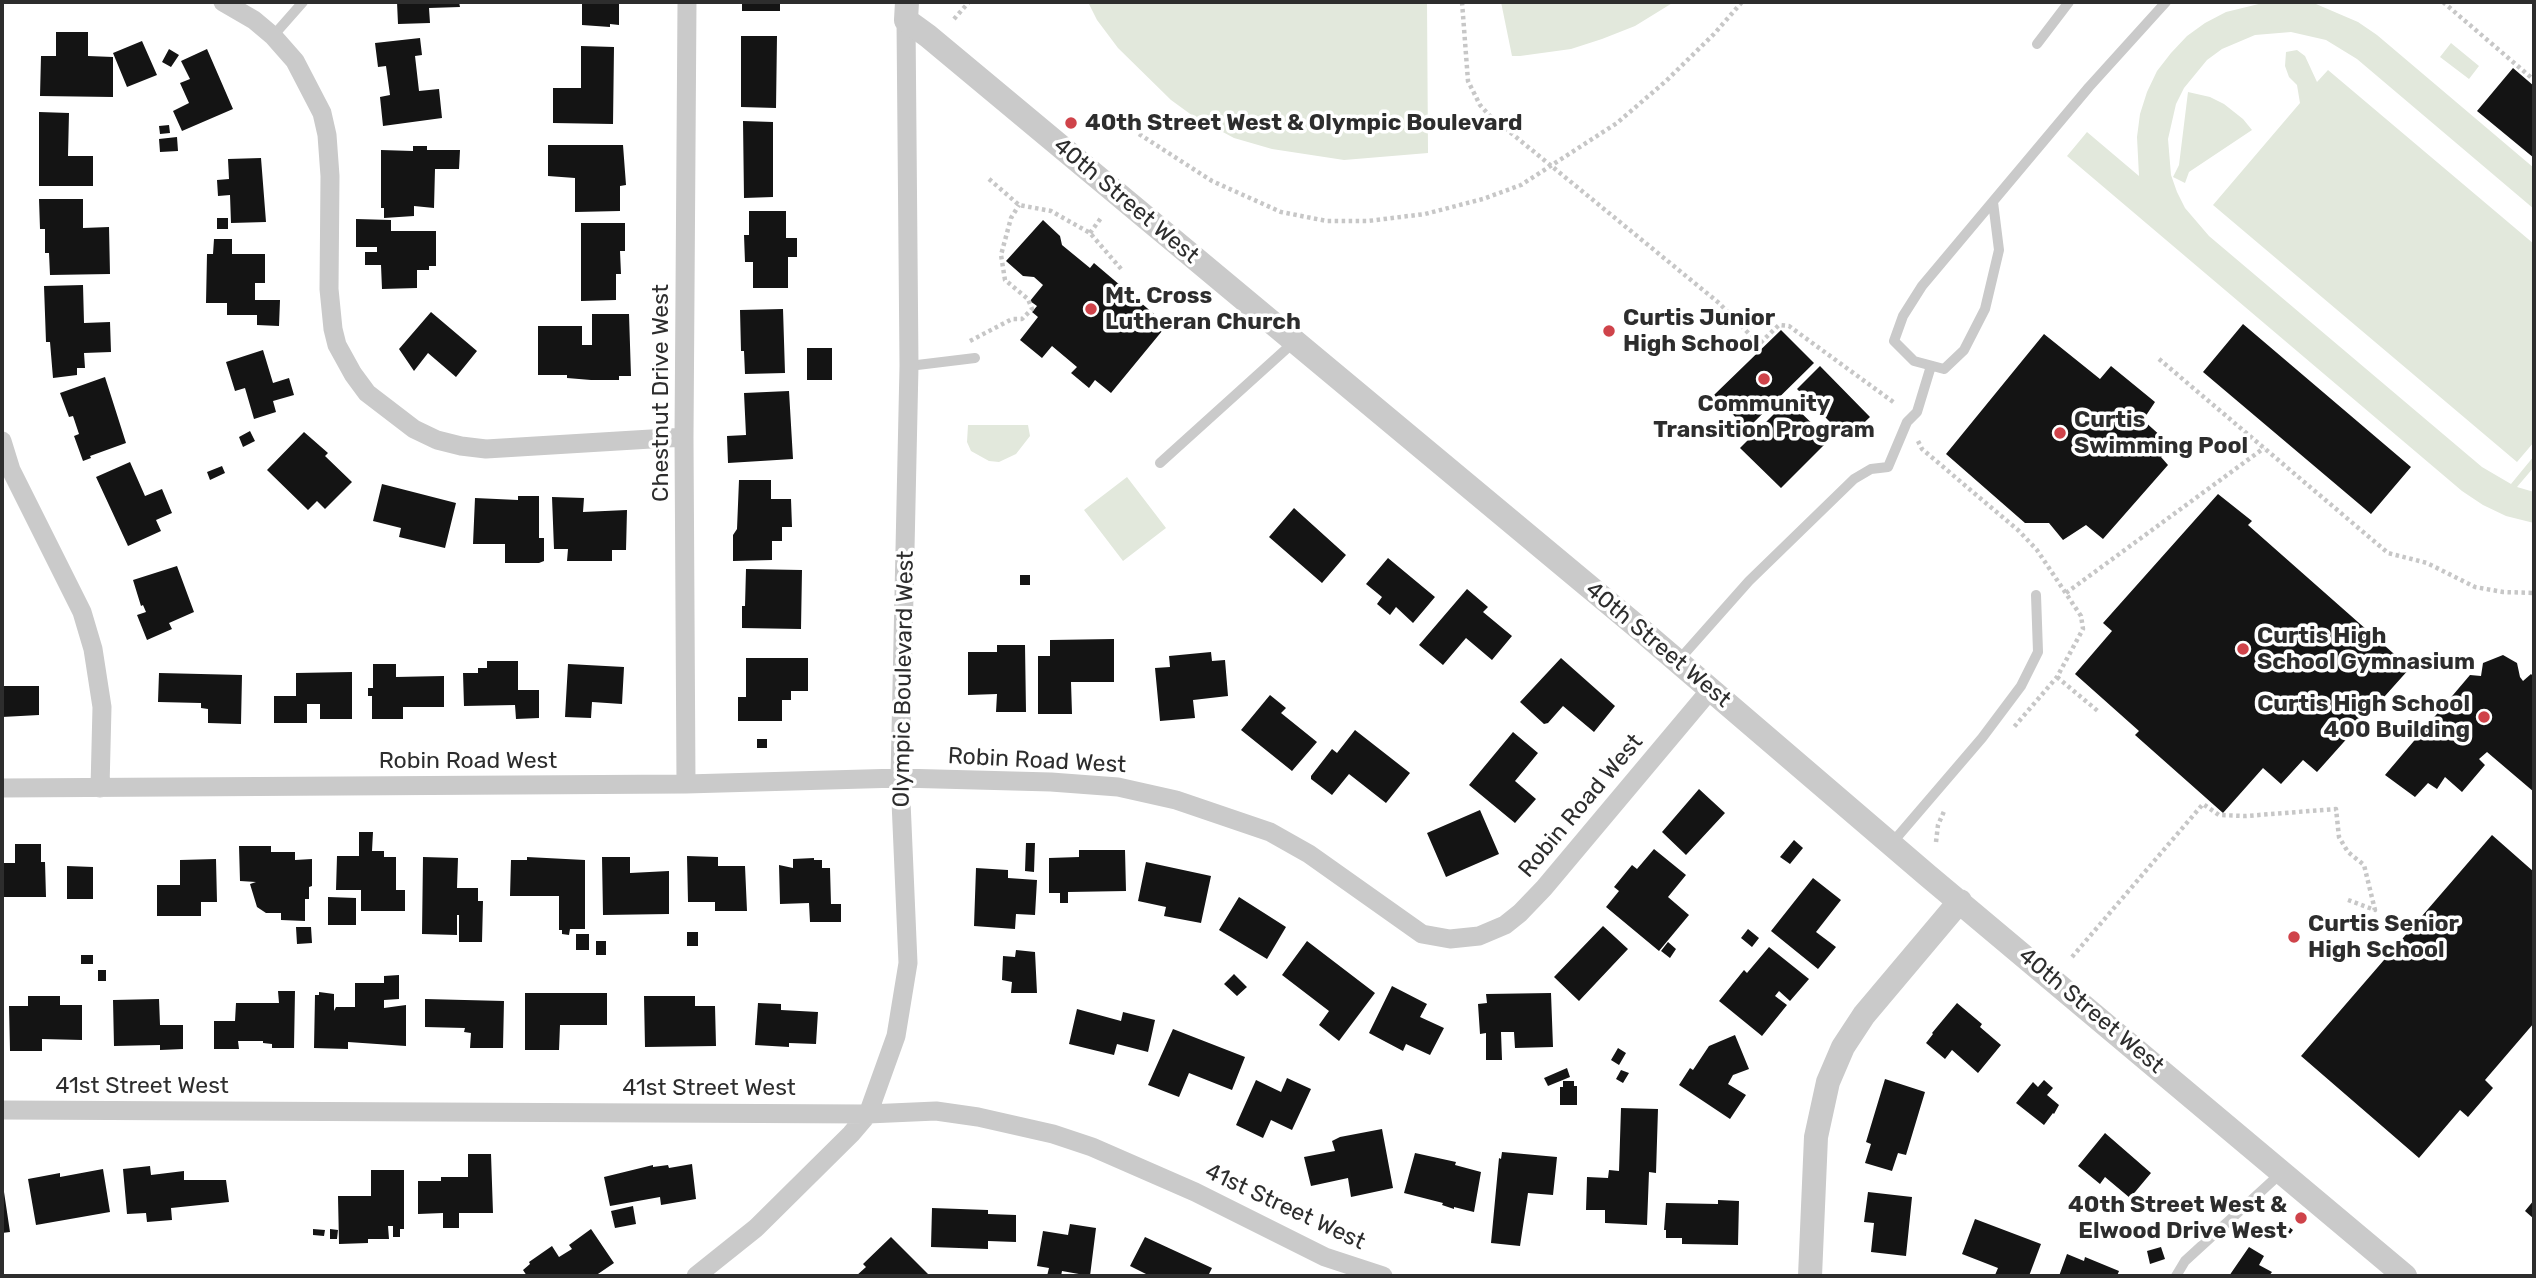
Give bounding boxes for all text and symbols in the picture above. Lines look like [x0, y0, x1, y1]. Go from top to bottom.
place label: 40th Street West & Olympic Boulevard [1085, 109, 1522, 137]
marker: 40th Street West & Olympic Boulevard [1063, 115, 1079, 131]
street label: 40th Street West [1048, 132, 1204, 270]
place label: Mt. Cross Lutheran Church [1105, 282, 1301, 336]
street label: Chestnut Drive West [647, 284, 675, 502]
marker: Mt. Cross Lutheran Church [1083, 301, 1099, 317]
place label: Curtis Junior High School [1623, 304, 1775, 358]
marker: Curtis Junior High School [1601, 323, 1617, 339]
marker: Community Transition Program [1756, 371, 1772, 387]
place label: Community Transition Program [1653, 390, 1875, 444]
place label: Curtis Swimming Pool [2074, 406, 2248, 460]
marker: Curtis Swimming Pool [2052, 425, 2068, 441]
street label: Olympic Boulevard West [888, 550, 920, 808]
street label: 40th Street West [1580, 576, 1736, 714]
place label: Curtis High School Gymnasium [2257, 622, 2475, 676]
marker: Curtis High School Gymnasium [2235, 641, 2251, 657]
place label: Curtis High School 400 Building [2257, 690, 2470, 744]
marker: Curtis High School 400 Building [2476, 709, 2492, 725]
street label: Robin Road West [1513, 729, 1649, 883]
street label: Robin Road West [947, 743, 1127, 779]
street label: Robin Road West [379, 747, 557, 775]
place label: Curtis Senior High School [2308, 910, 2459, 964]
marker: Curtis Senior High School [2286, 929, 2302, 945]
street label: 40th Street West [2013, 942, 2169, 1080]
street label: 41st Street West [55, 1072, 229, 1100]
street label: 41st Street West [622, 1074, 796, 1102]
street label: 41st Street West [1200, 1158, 1370, 1256]
place label: 40th Street West & Elwood Drive West [2068, 1191, 2287, 1245]
marker: 40th Street West & Elwood Drive West [2293, 1210, 2309, 1226]

